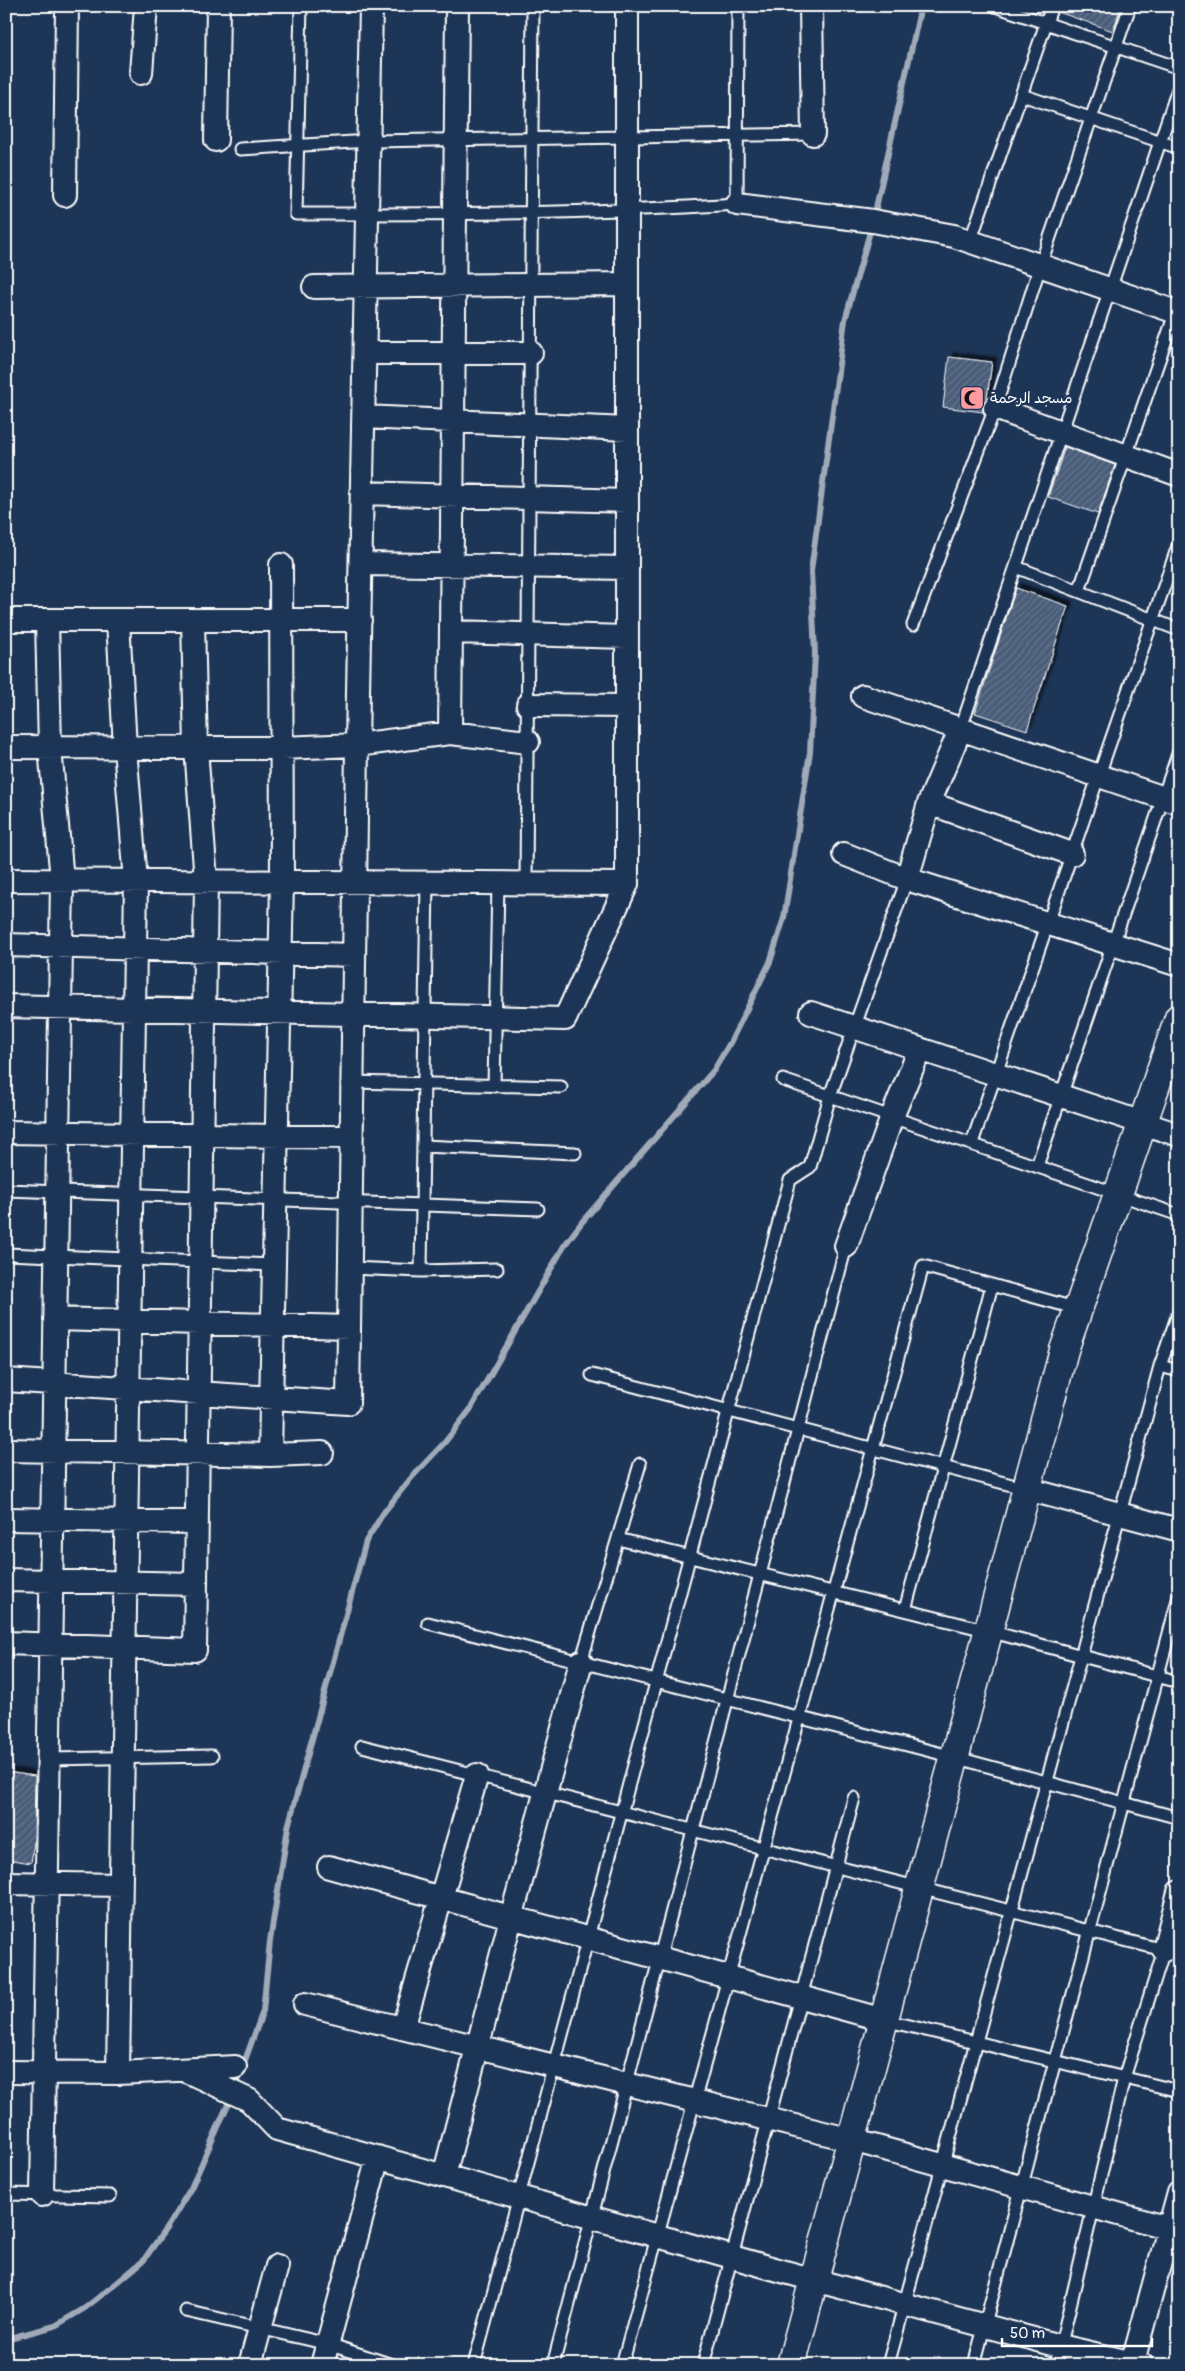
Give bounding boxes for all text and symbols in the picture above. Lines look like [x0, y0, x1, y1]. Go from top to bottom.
mosque icon: مسجد الرحمة [959, 385, 985, 411]
place label: مسجد الرحمة [990, 389, 1073, 408]
scale bar [1002, 2316, 1152, 2348]
text: 50 m [1010, 2324, 1045, 2343]

